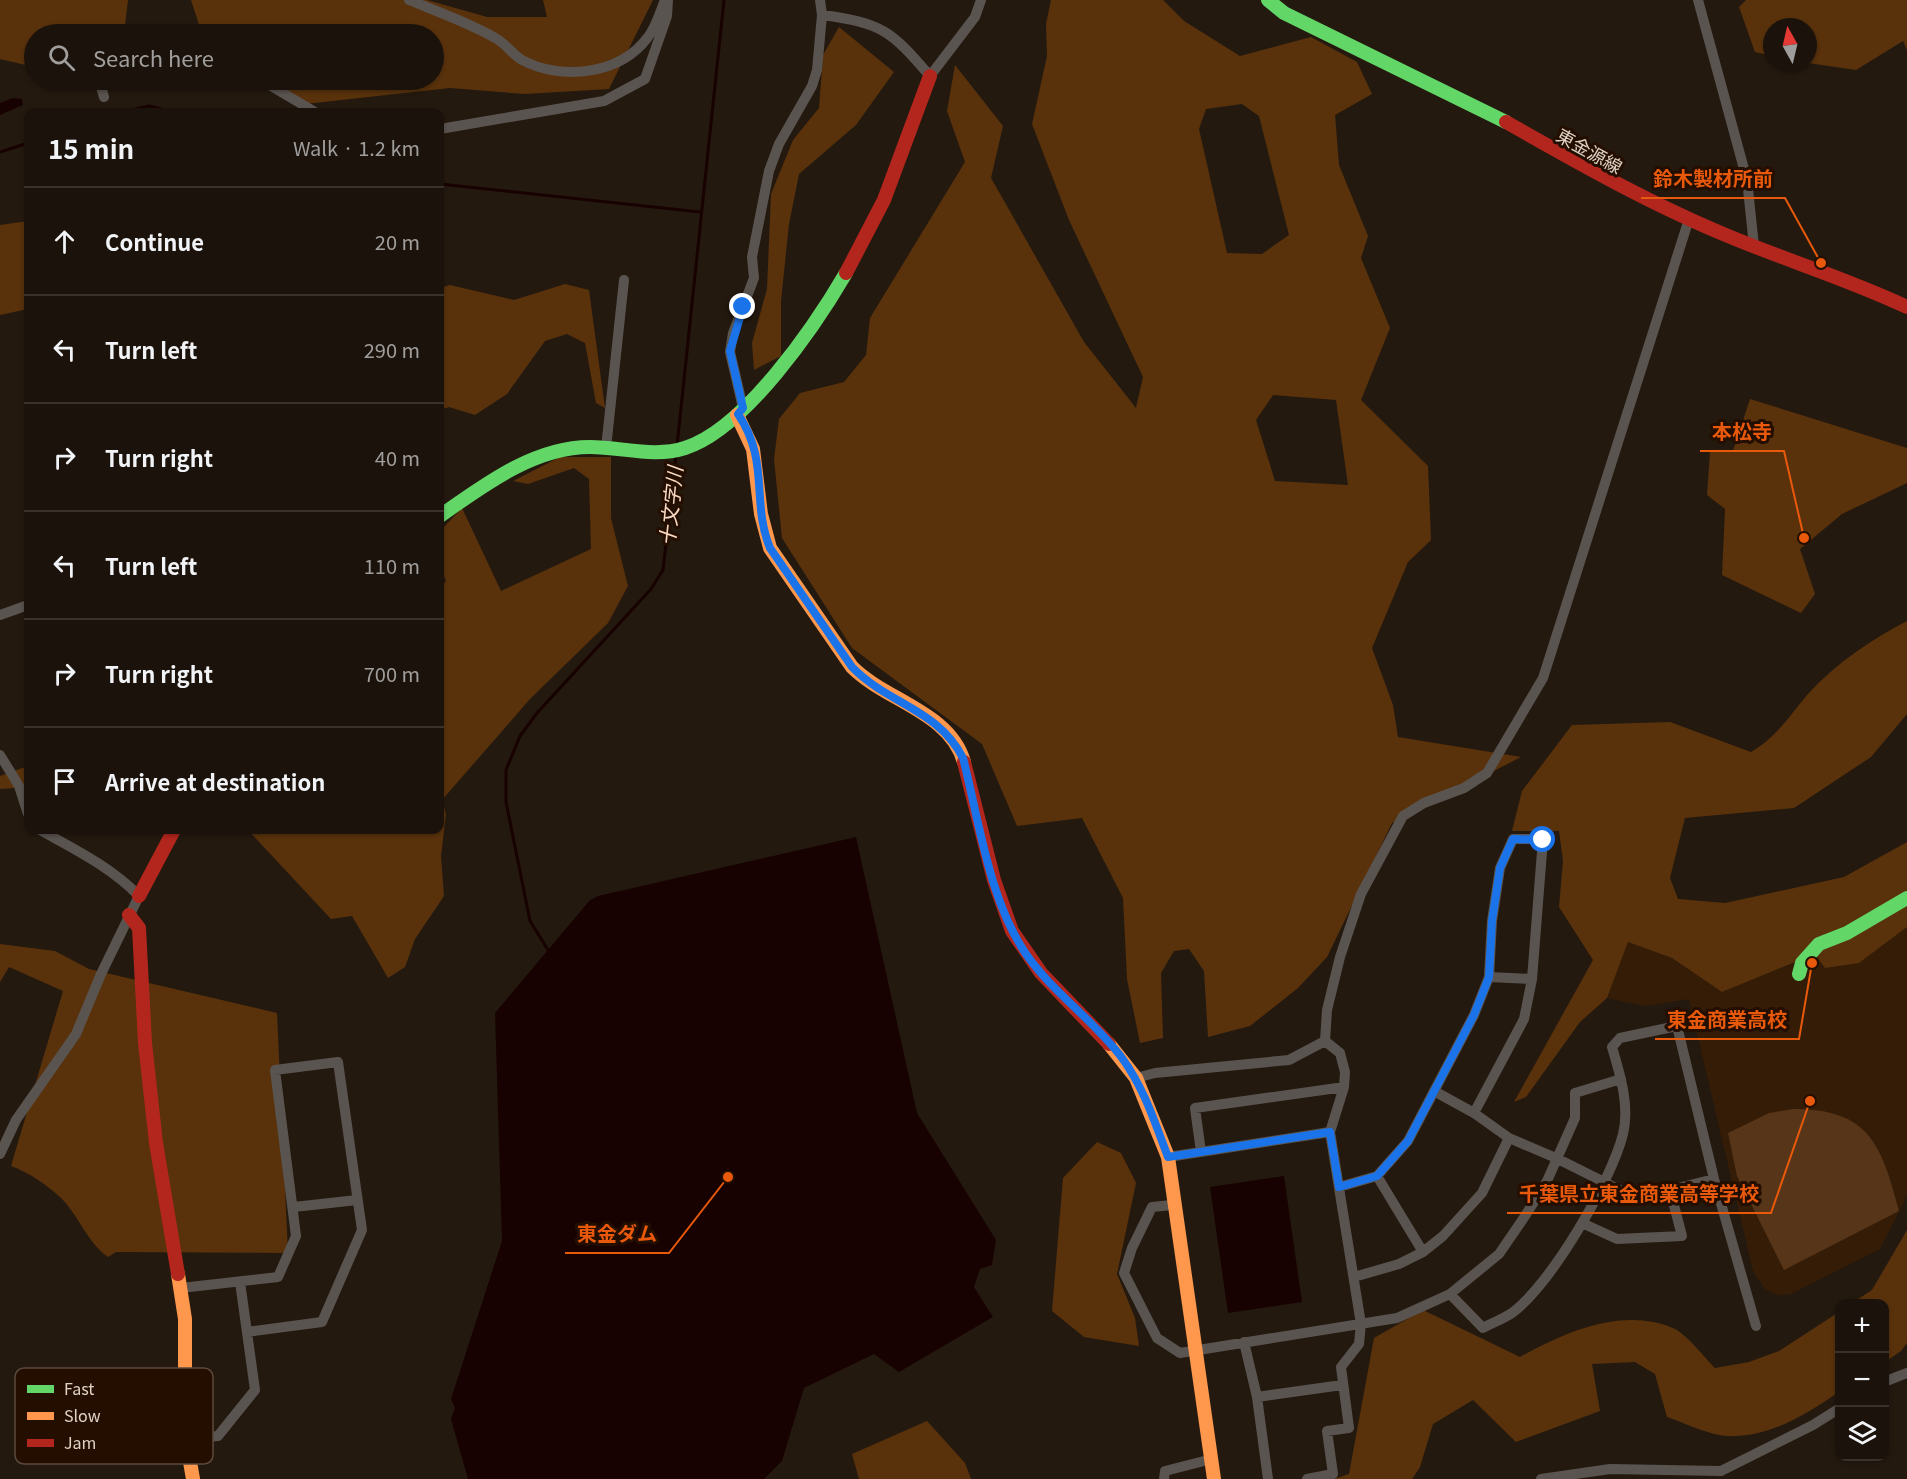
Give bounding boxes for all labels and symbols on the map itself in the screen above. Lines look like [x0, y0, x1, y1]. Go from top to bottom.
north arrow [1763, 18, 1817, 72]
street label: 東金源線 [1552, 121, 1628, 179]
callout: 鈴木製材所前 [1641, 160, 1785, 198]
text: 鈴木製材所前 [1653, 163, 1773, 192]
route end [729, 293, 755, 319]
callout: 本松寺 [1700, 413, 1784, 451]
text: 本松寺 [1712, 416, 1772, 445]
water label: 十文字川 [651, 463, 689, 547]
route start [1529, 826, 1555, 852]
callout: 東金商業高校 [1655, 1001, 1799, 1039]
text: 東金商業高校 [1667, 1004, 1787, 1033]
callout: 千葉県立東金商業高等学校 [1507, 1175, 1771, 1213]
text: 千葉県立東金商業高等学校 [1519, 1178, 1759, 1207]
callout: 東金ダム [565, 1215, 669, 1253]
text: 東金ダム [577, 1218, 657, 1247]
legend [15, 1368, 213, 1464]
text: Fast [64, 1376, 94, 1400]
text: Slow [64, 1403, 101, 1427]
text: Jam [64, 1430, 96, 1454]

